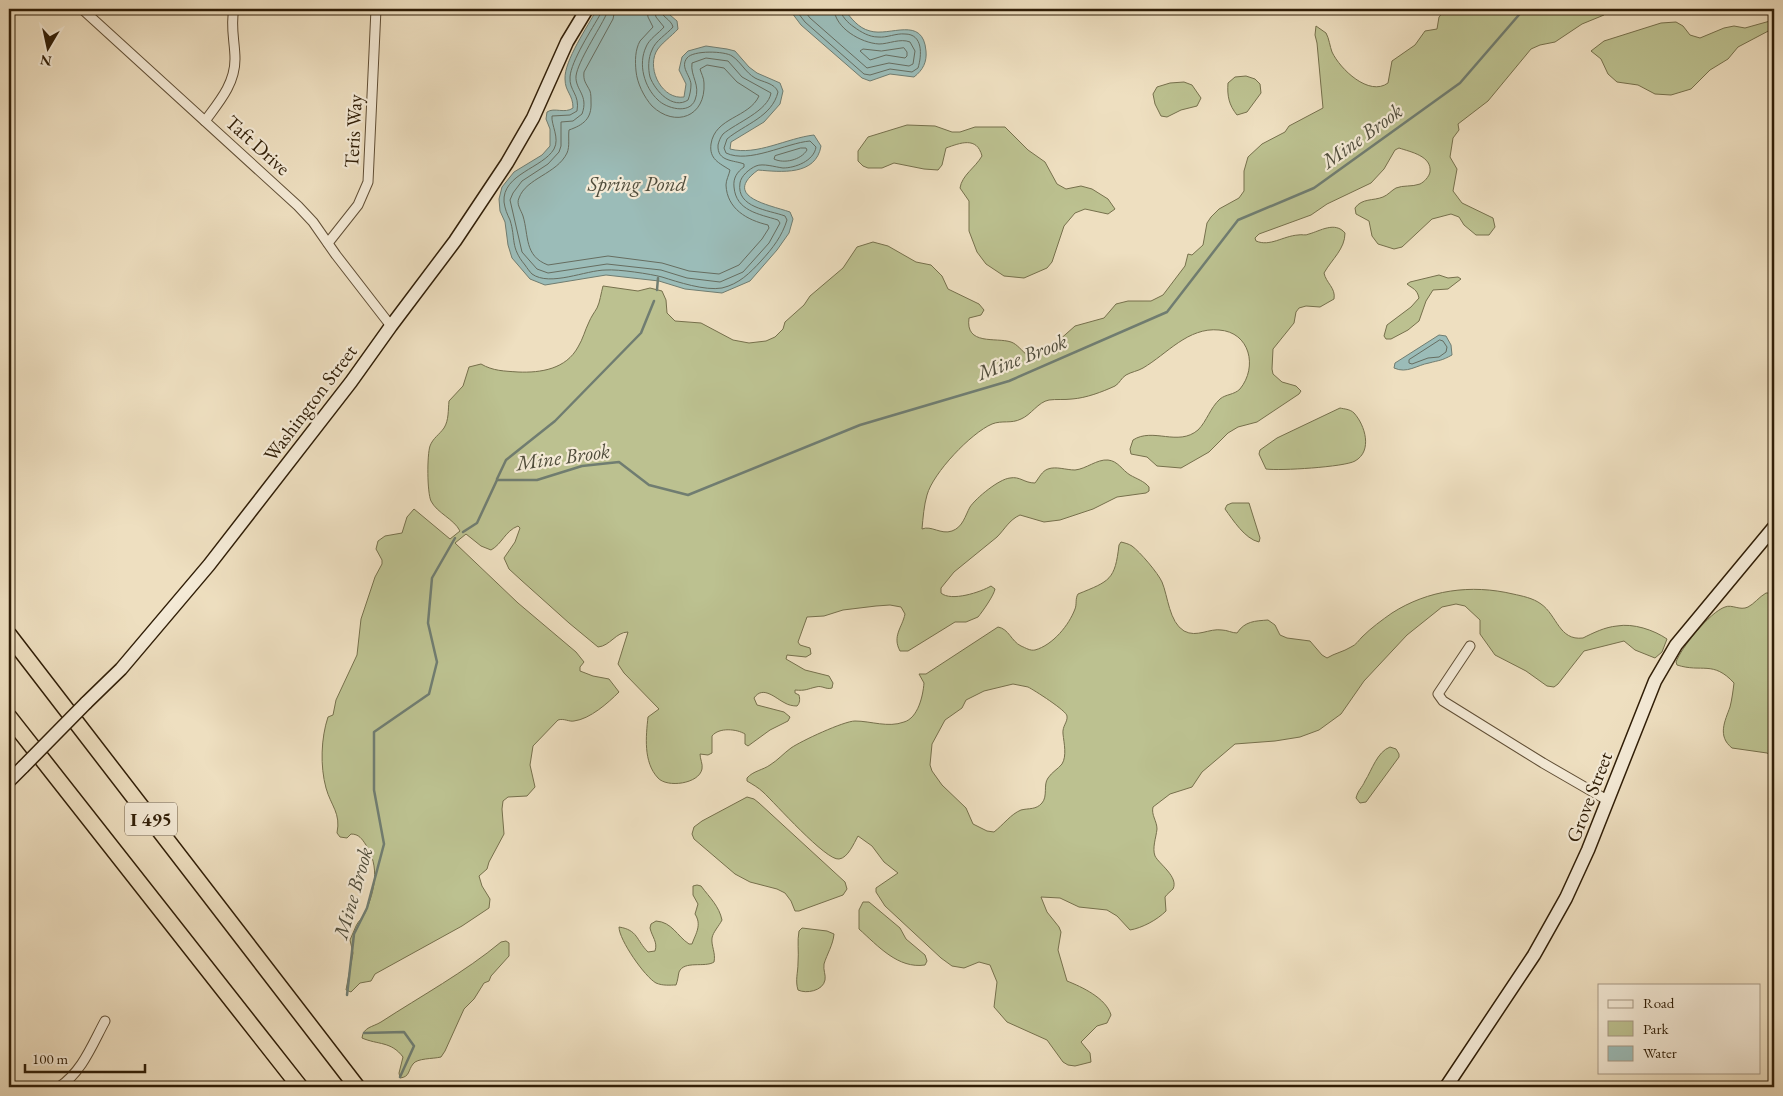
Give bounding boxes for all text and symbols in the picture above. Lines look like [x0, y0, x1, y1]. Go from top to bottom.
north arrow [22, 22, 72, 72]
text: N [38, 51, 53, 71]
street label: Teris Way [338, 93, 368, 169]
water label: Mine Brook [1314, 97, 1408, 175]
street label: Taft Drive [220, 109, 296, 181]
water label: Spring Pond [587, 170, 686, 197]
water label: Mine Brook [971, 327, 1071, 387]
street label: Washington Street [258, 339, 363, 467]
water label: Mine Brook [512, 437, 612, 477]
street label: Grove Street [1560, 747, 1618, 846]
road number: I 495 [125, 802, 177, 836]
water label: Mine Brook [326, 843, 379, 944]
legend [1598, 984, 1760, 1074]
text: Road [1643, 993, 1675, 1012]
text: Park [1643, 1019, 1670, 1038]
scale bar [25, 1041, 145, 1073]
text: Water [1643, 1043, 1677, 1062]
text: 100 m [32, 1049, 69, 1068]

